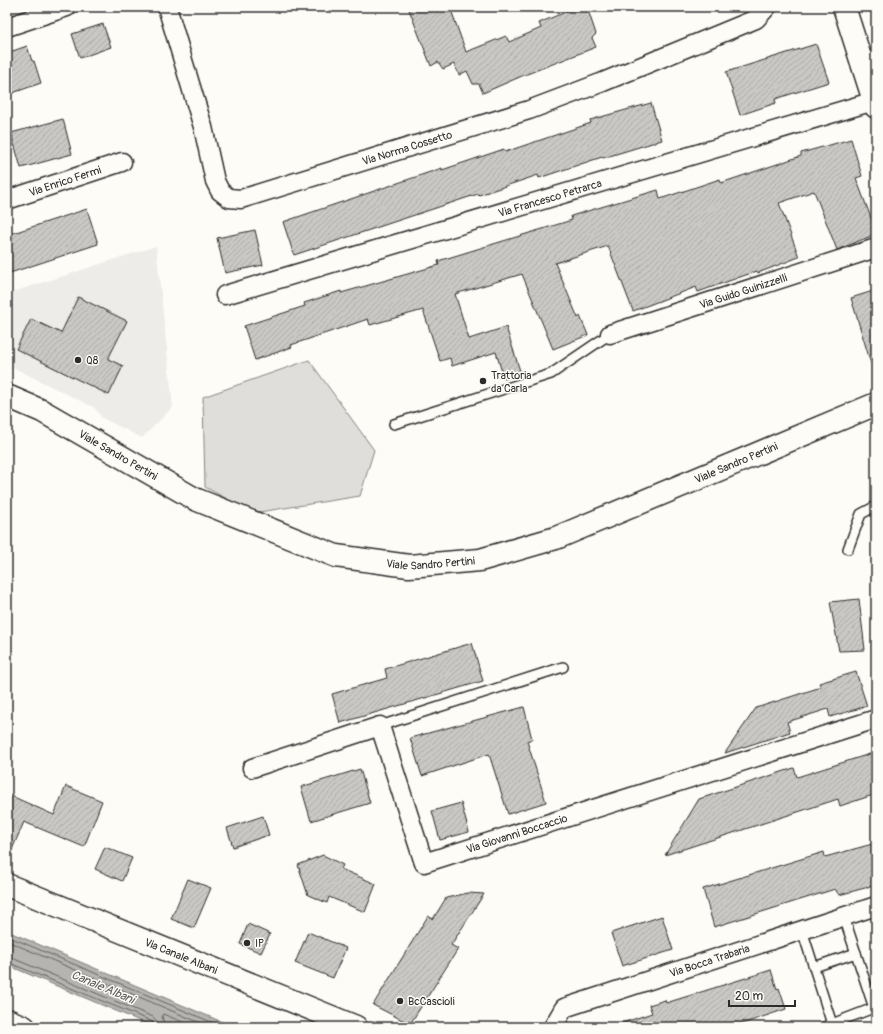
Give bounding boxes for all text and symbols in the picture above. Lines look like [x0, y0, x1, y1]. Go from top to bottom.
street label: Via Norma Cossetto [361, 128, 454, 168]
street label: Via Enrico Fermi [27, 163, 103, 199]
street label: Via Francesco Petrarca [497, 177, 603, 220]
street label: Via Guido Guinizzelli [698, 271, 789, 312]
place label: Q8 [86, 354, 99, 367]
marker: Q8 [73, 355, 83, 365]
place label: Trattoria da Carla [491, 369, 531, 395]
marker: Trattoria da Carla [478, 376, 488, 386]
street label: Viale Sandro Pertini [76, 427, 160, 483]
street label: Viale Sandro Pertini [693, 440, 780, 486]
street label: Viale Sandro Pertini [385, 554, 476, 573]
street label: Via Giovanni Boccaccio [465, 812, 569, 856]
street label: Via Canale Albani [143, 936, 219, 977]
place label: IP [255, 937, 264, 950]
marker: IP [242, 938, 252, 948]
street label: Via Bocca Trabaria [668, 942, 751, 980]
water label: Canale Albani [69, 967, 138, 1008]
scale bar [729, 982, 795, 1008]
text: 20 m [735, 989, 764, 1004]
place label: BcCascioli [408, 995, 455, 1008]
marker: BcCascioli [395, 996, 405, 1006]

